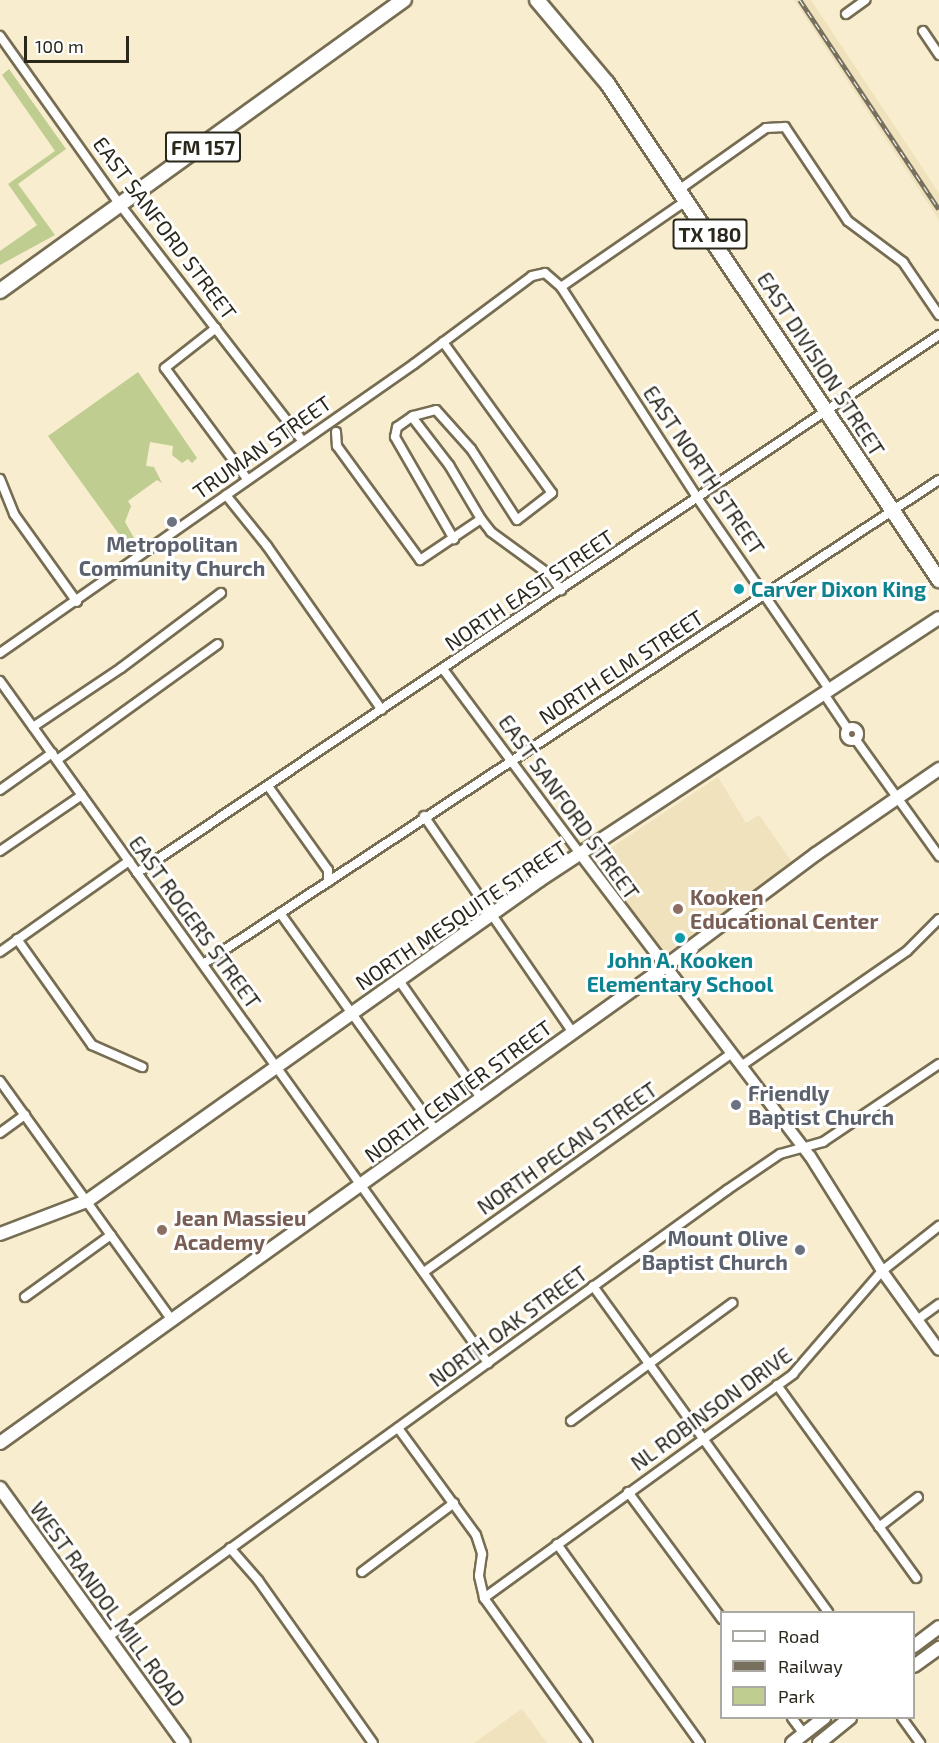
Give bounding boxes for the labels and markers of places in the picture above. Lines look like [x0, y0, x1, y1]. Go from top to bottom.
marker: Metropolitan Community Church [165, 515, 179, 529]
place label: Metropolitan Community Church [78, 531, 266, 581]
place label: Carver Dixon King [751, 576, 927, 602]
marker: Carver Dixon King [732, 582, 746, 596]
place label: Kooken Educational Center [690, 884, 879, 934]
marker: Kooken Educational Center [671, 902, 685, 916]
marker: John A. Kooken Elementary School [673, 931, 687, 945]
place label: John A. Kooken Elementary School [586, 947, 774, 997]
place label: Friendly Baptist Church [748, 1080, 894, 1130]
marker: Friendly Baptist Church [729, 1098, 743, 1112]
place label: Jean Massieu Academy [174, 1205, 306, 1255]
marker: Jean Massieu Academy [155, 1223, 169, 1237]
place label: Mount Olive Baptist Church [642, 1225, 788, 1275]
marker: Mount Olive Baptist Church [793, 1243, 807, 1257]

